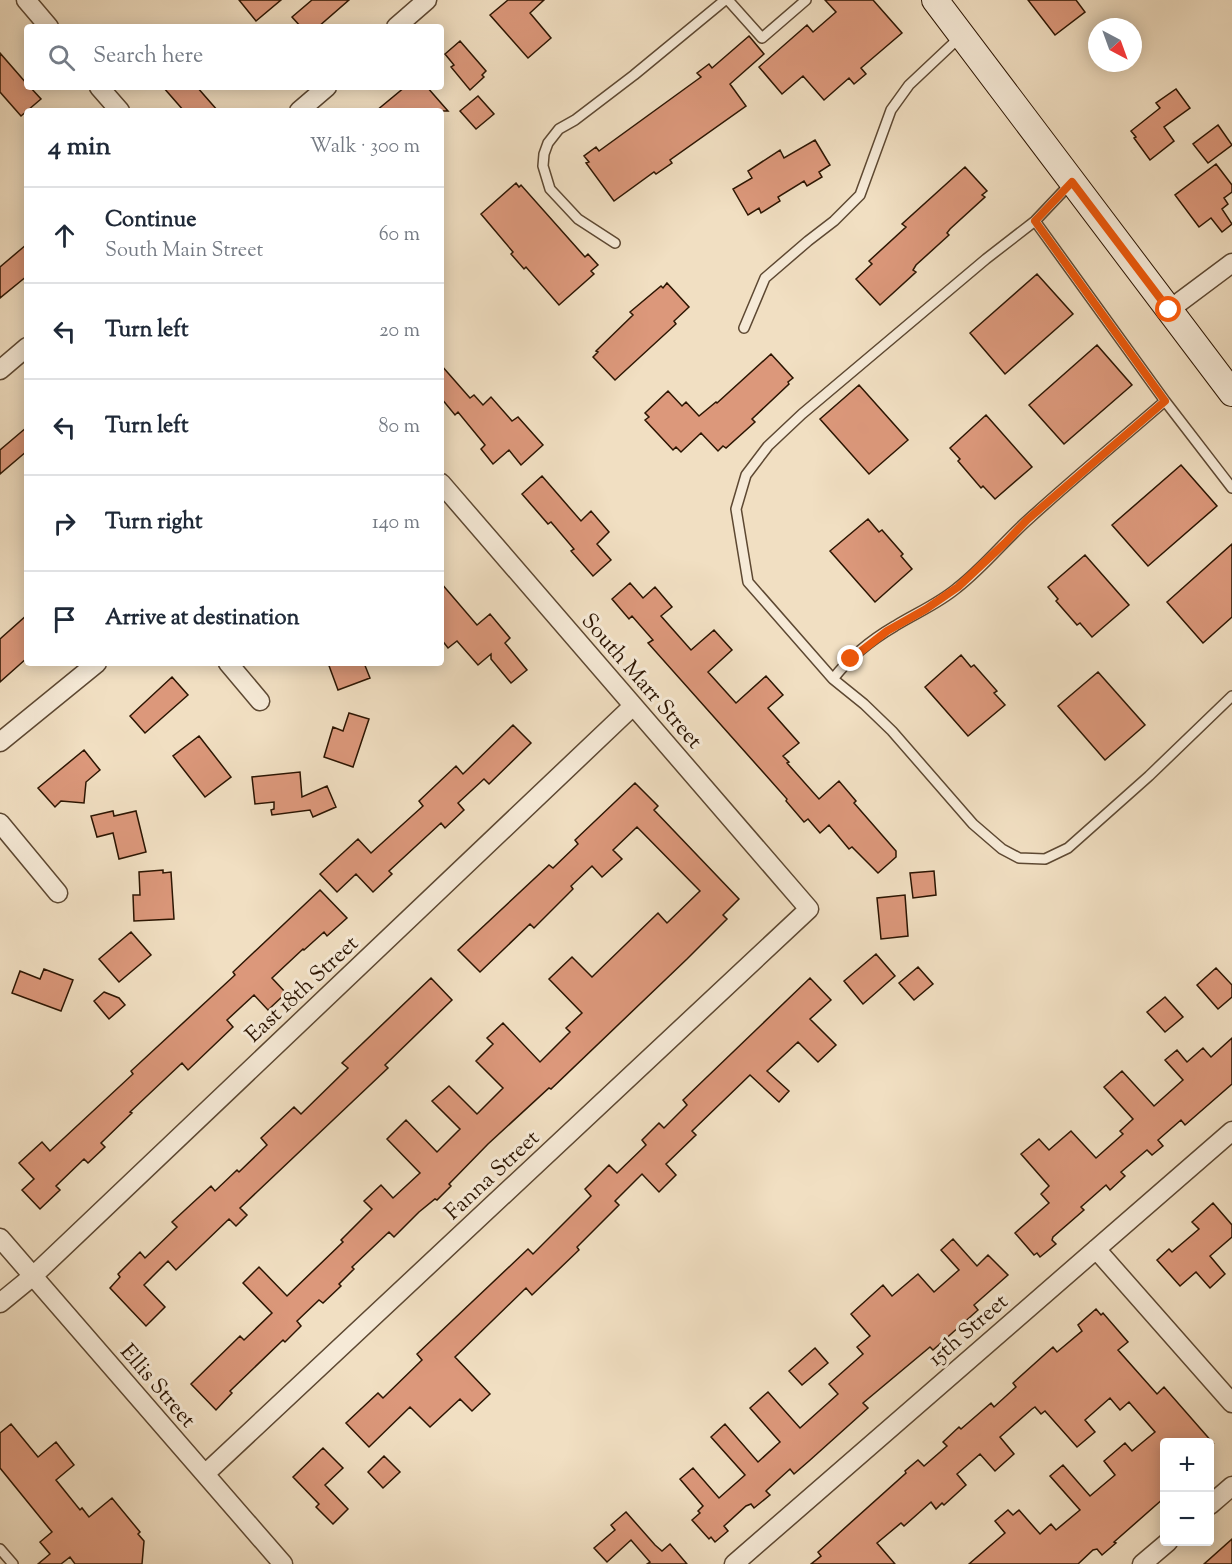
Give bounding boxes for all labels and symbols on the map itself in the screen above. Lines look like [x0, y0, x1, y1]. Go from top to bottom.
north arrow [1088, 18, 1142, 72]
route start [1155, 296, 1181, 322]
street label: South Marr Street [573, 607, 709, 757]
route end [837, 645, 863, 671]
street label: East 18th Street [239, 929, 367, 1051]
street label: Fanna Street [438, 1123, 548, 1229]
street label: 15th Street [922, 1287, 1016, 1375]
street label: Ellis Street [111, 1338, 203, 1436]

